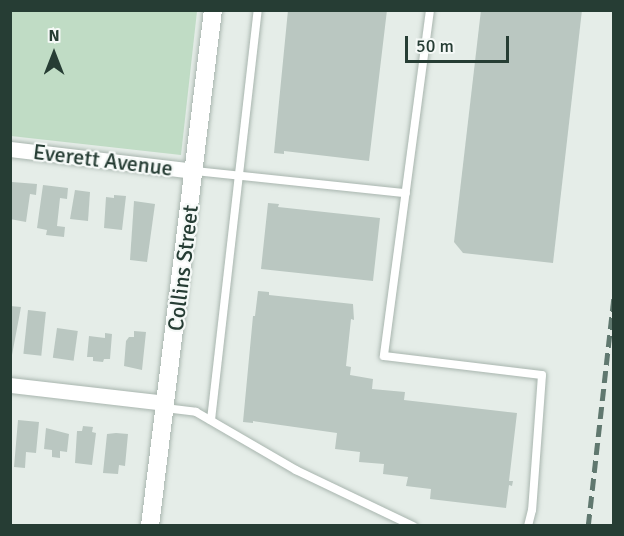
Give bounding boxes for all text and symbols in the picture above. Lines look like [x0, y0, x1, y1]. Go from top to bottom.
north arrow [24, 24, 84, 84]
scale bar [408, 24, 512, 62]
text: N [48, 26, 60, 46]
text: 50 m [416, 35, 454, 57]
street label: Everett Avenue [32, 138, 174, 182]
street label: Collins Street [162, 203, 204, 333]

